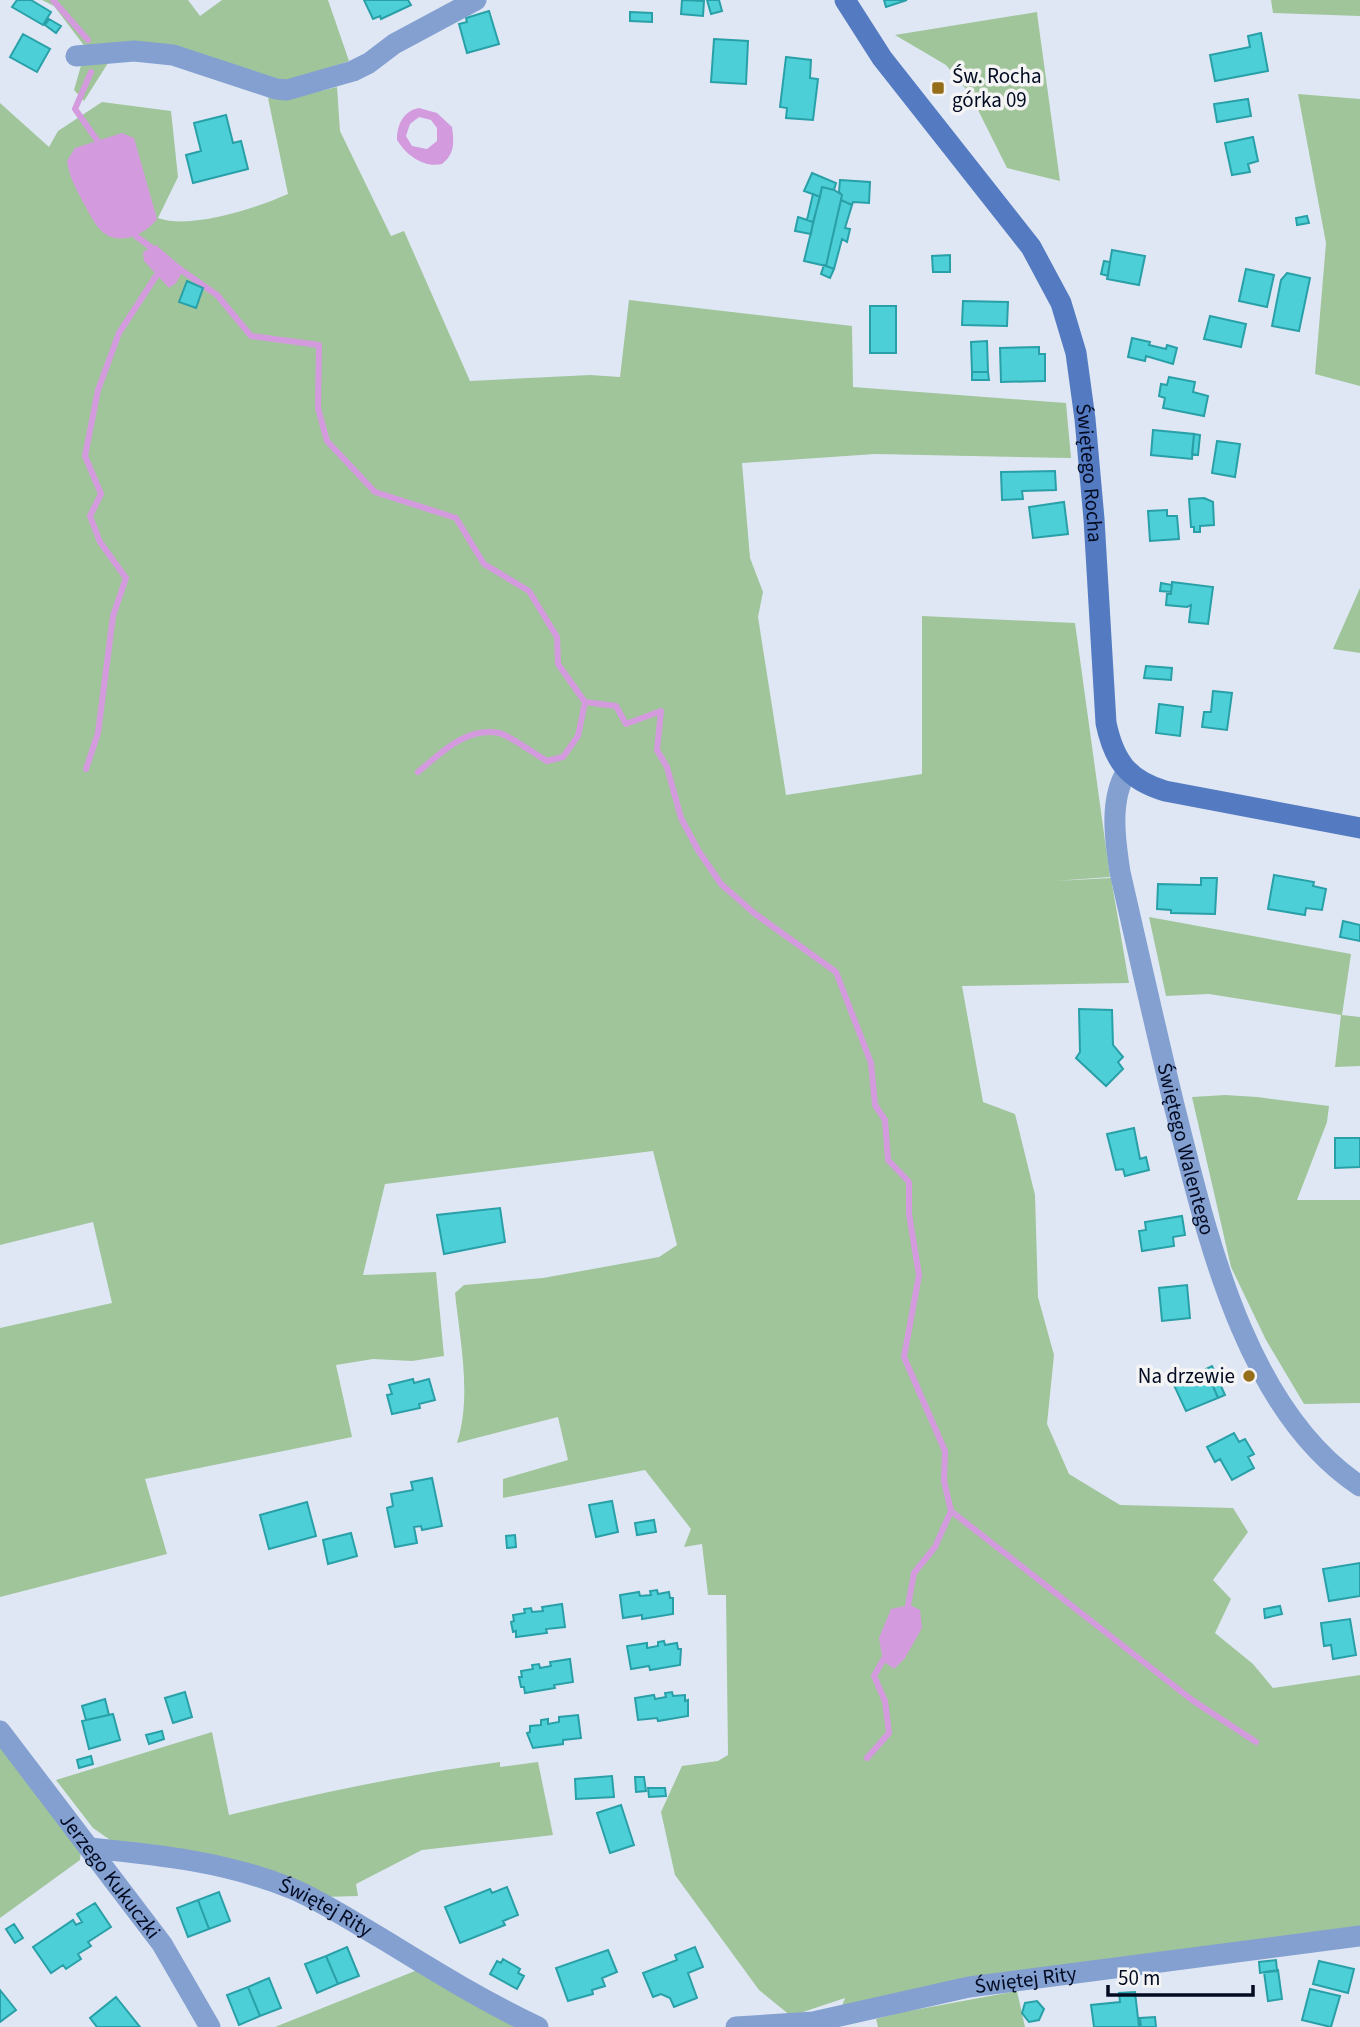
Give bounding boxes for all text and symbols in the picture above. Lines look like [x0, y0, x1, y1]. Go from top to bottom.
place label: Św. Rocha górka 09 [952, 61, 1042, 115]
marker: Św. Rocha górka 09 [930, 80, 946, 96]
street label: Świętego Rocha [1068, 402, 1110, 543]
street label: Świętego Walentego [1149, 1060, 1223, 1239]
place label: Na drzewie [1138, 1361, 1235, 1391]
marker: Na drzewie [1241, 1368, 1257, 1384]
street label: Jerzego Kukuczki [52, 1806, 168, 1945]
street label: Świętej Rity [274, 1870, 378, 1945]
scale bar [1108, 1954, 1253, 1998]
street label: Świętej Rity [973, 1958, 1078, 2001]
text: 50 m [1118, 1963, 1160, 1993]

